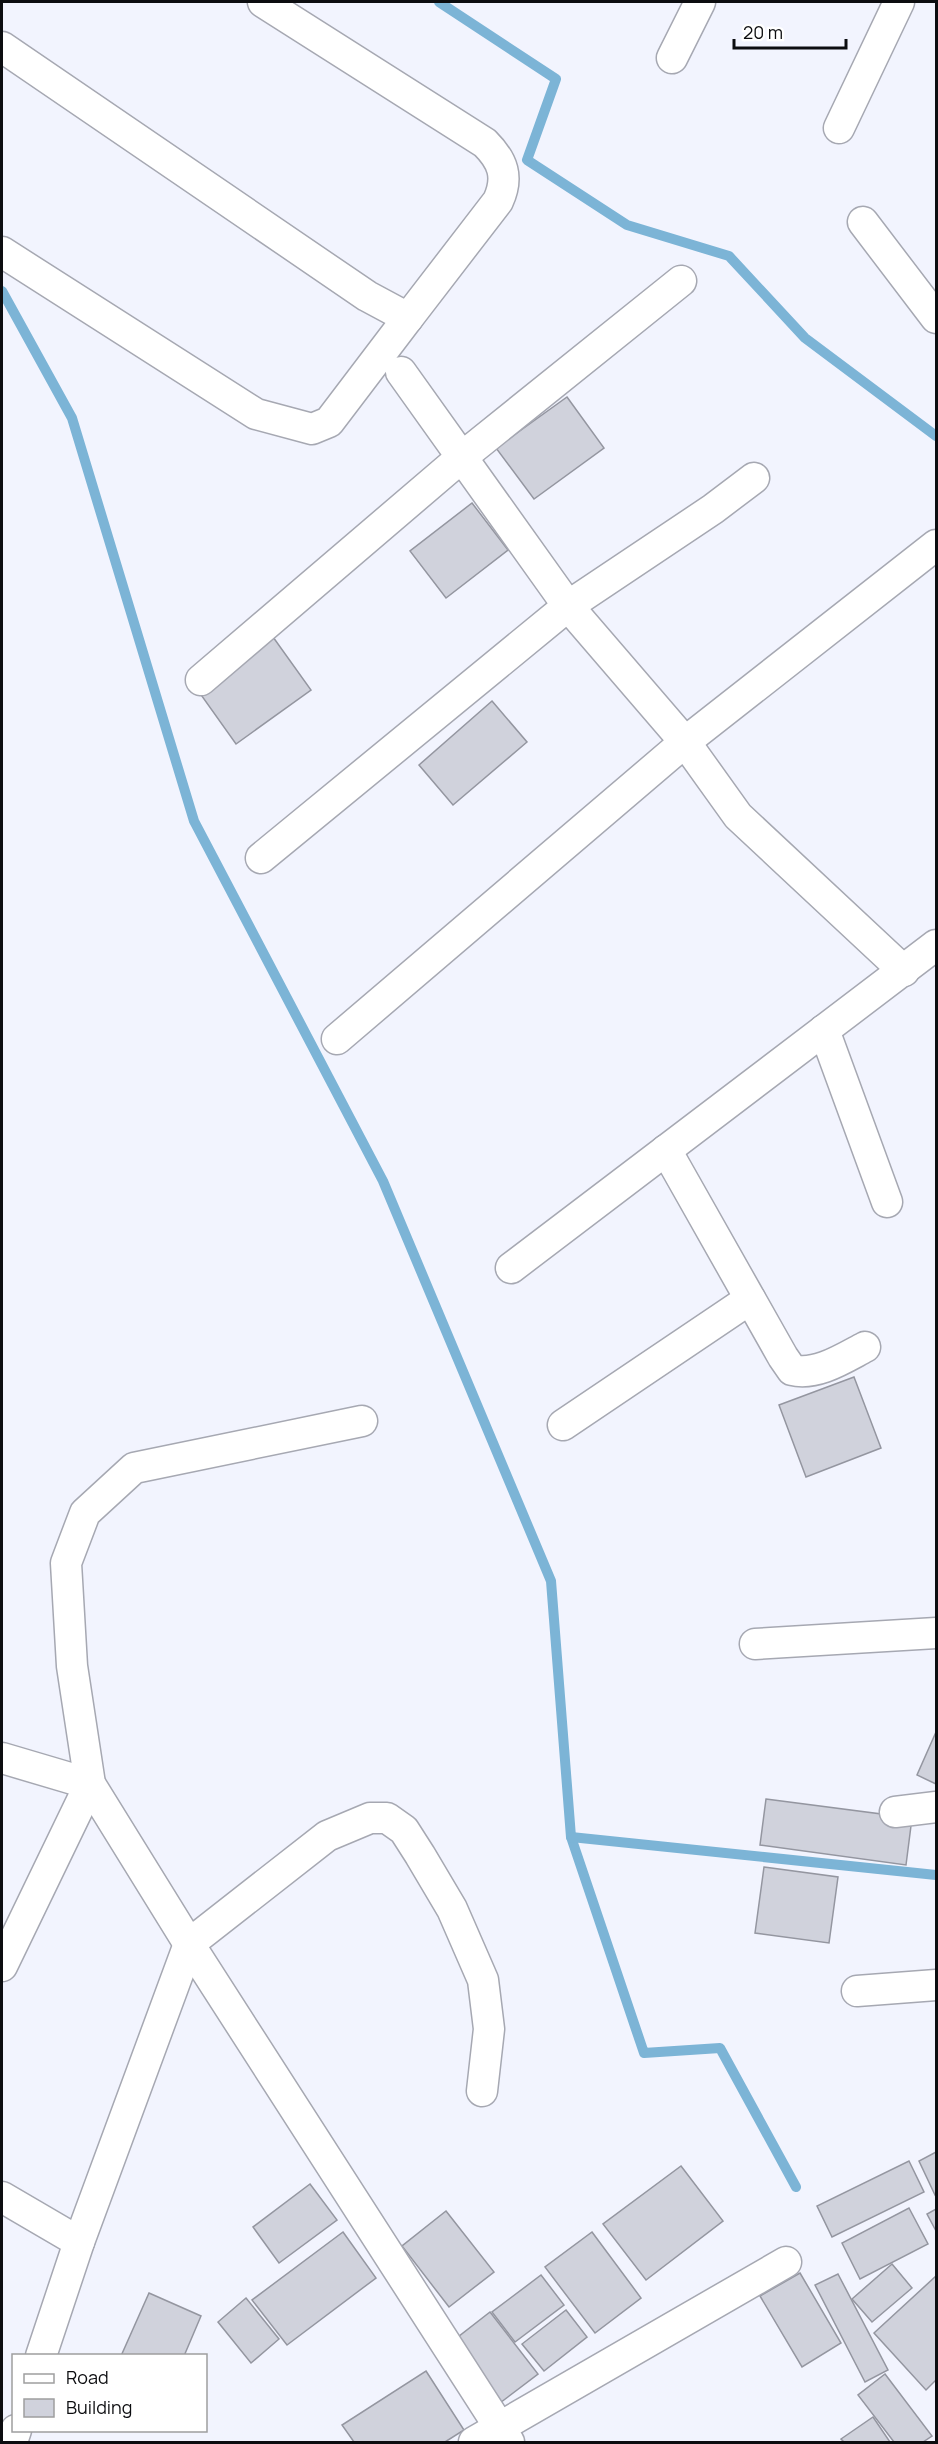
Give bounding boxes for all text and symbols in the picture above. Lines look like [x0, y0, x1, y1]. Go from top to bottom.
scale bar [734, 12, 846, 50]
text: 20 m [743, 20, 783, 44]
legend [12, 2354, 207, 2432]
text: Road [66, 2365, 109, 2389]
text: Building [66, 2395, 132, 2419]

